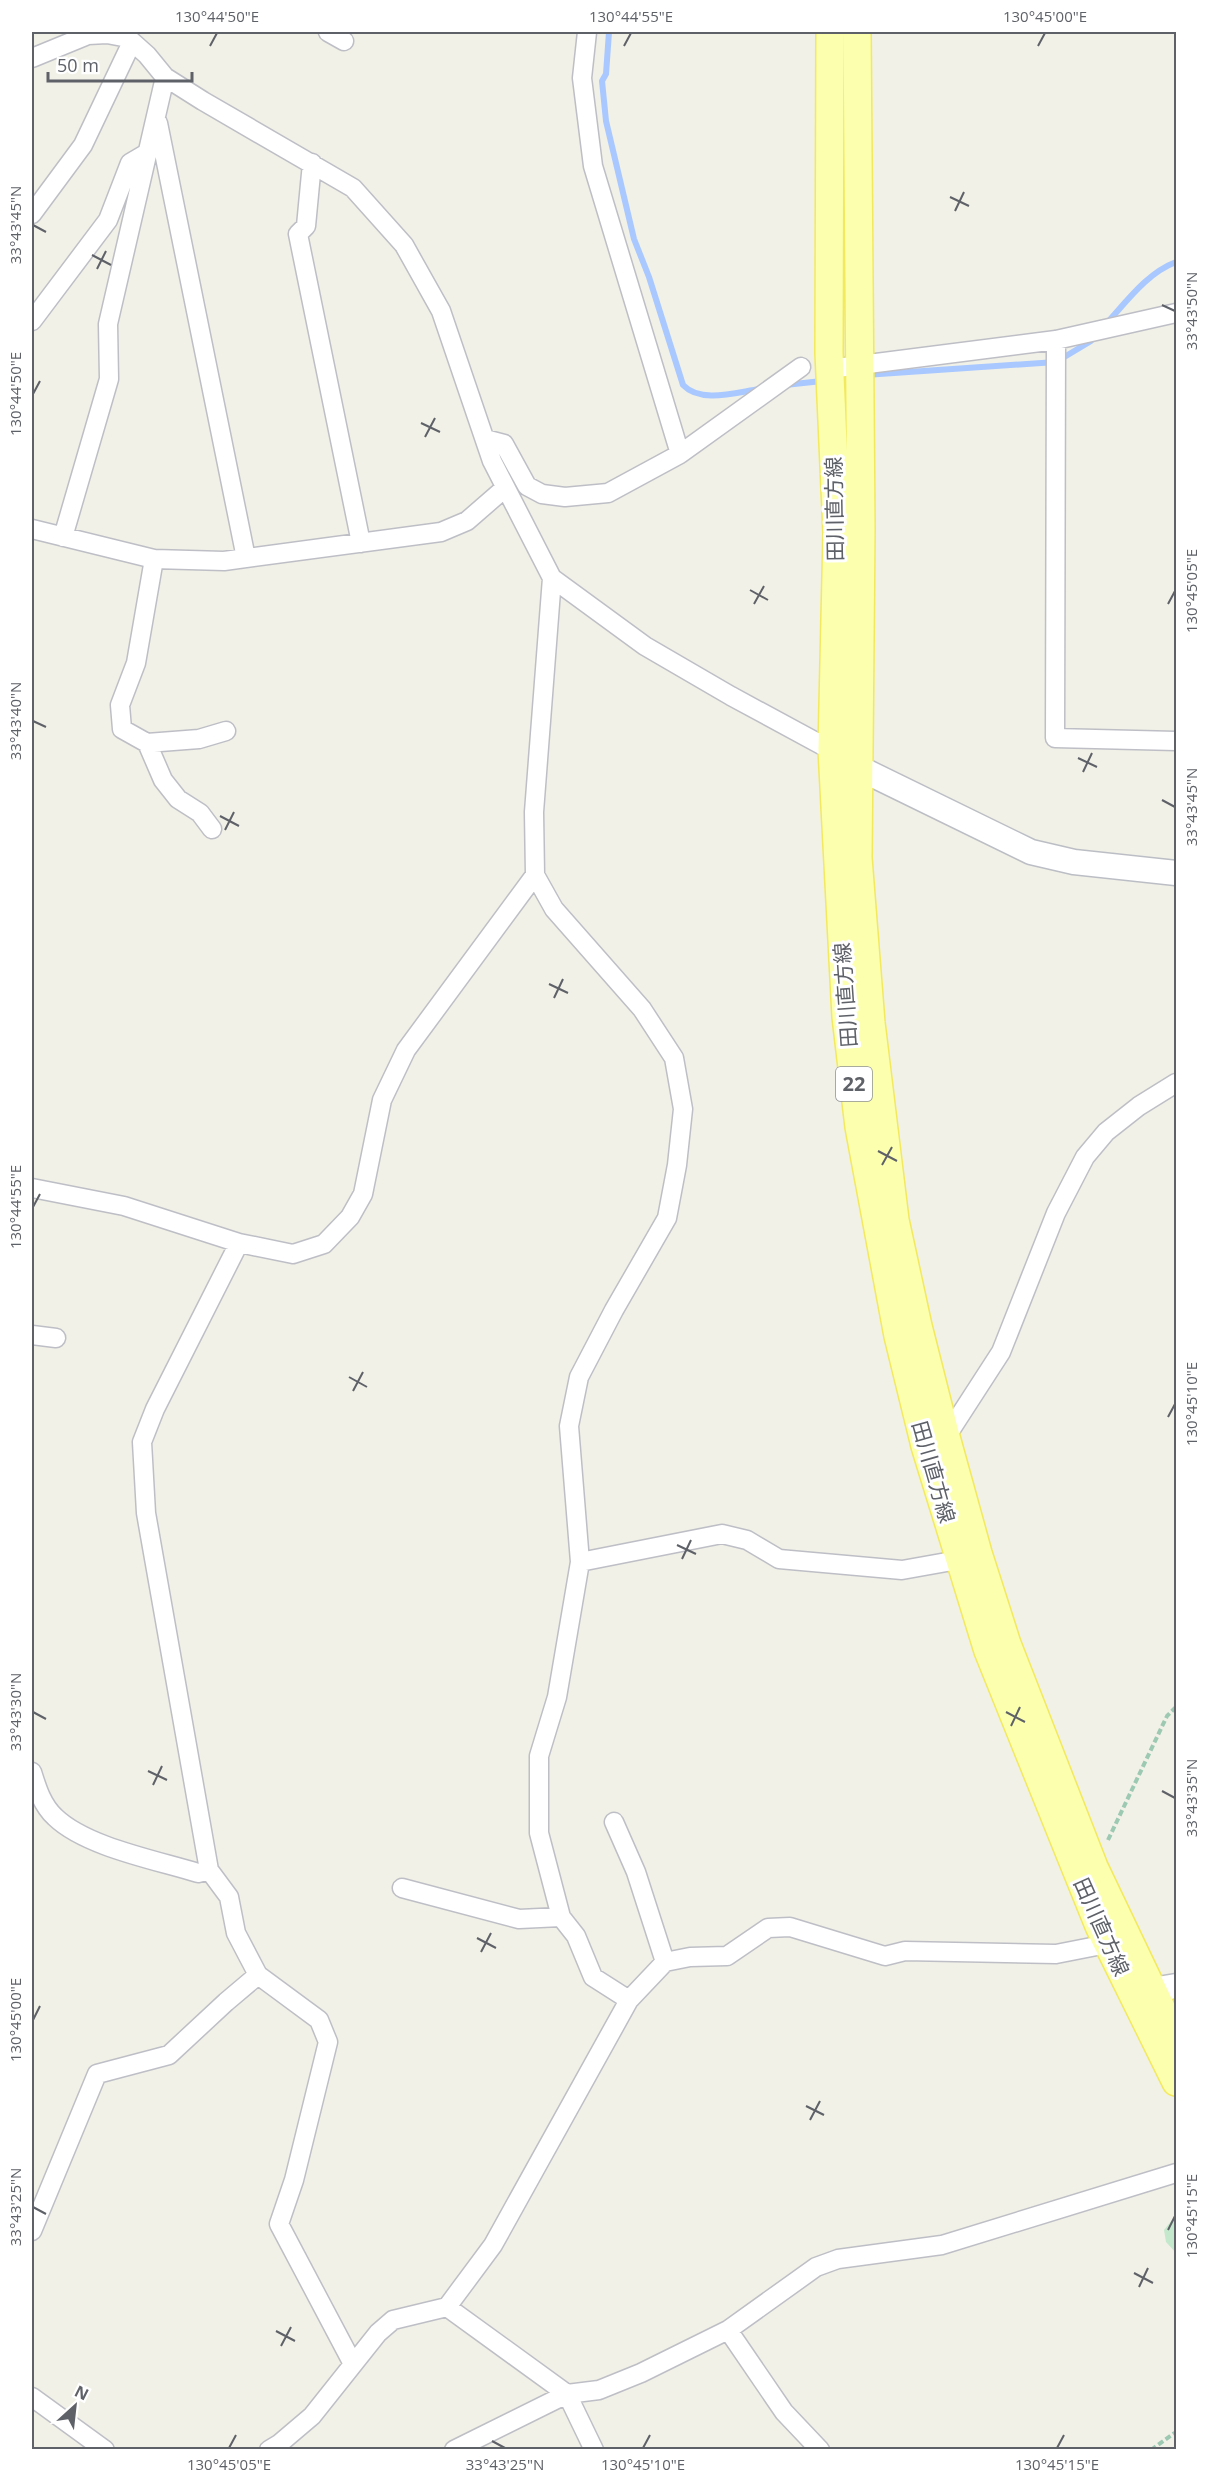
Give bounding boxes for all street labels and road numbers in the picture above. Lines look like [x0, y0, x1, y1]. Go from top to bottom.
street label: 田川直方線 [819, 456, 849, 562]
street label: 田川直方線 [827, 942, 863, 1048]
road number: 22 [836, 1067, 872, 1101]
street label: 田川直方線 [906, 1417, 962, 1526]
street label: 田川直方線 [1068, 1873, 1136, 1980]

